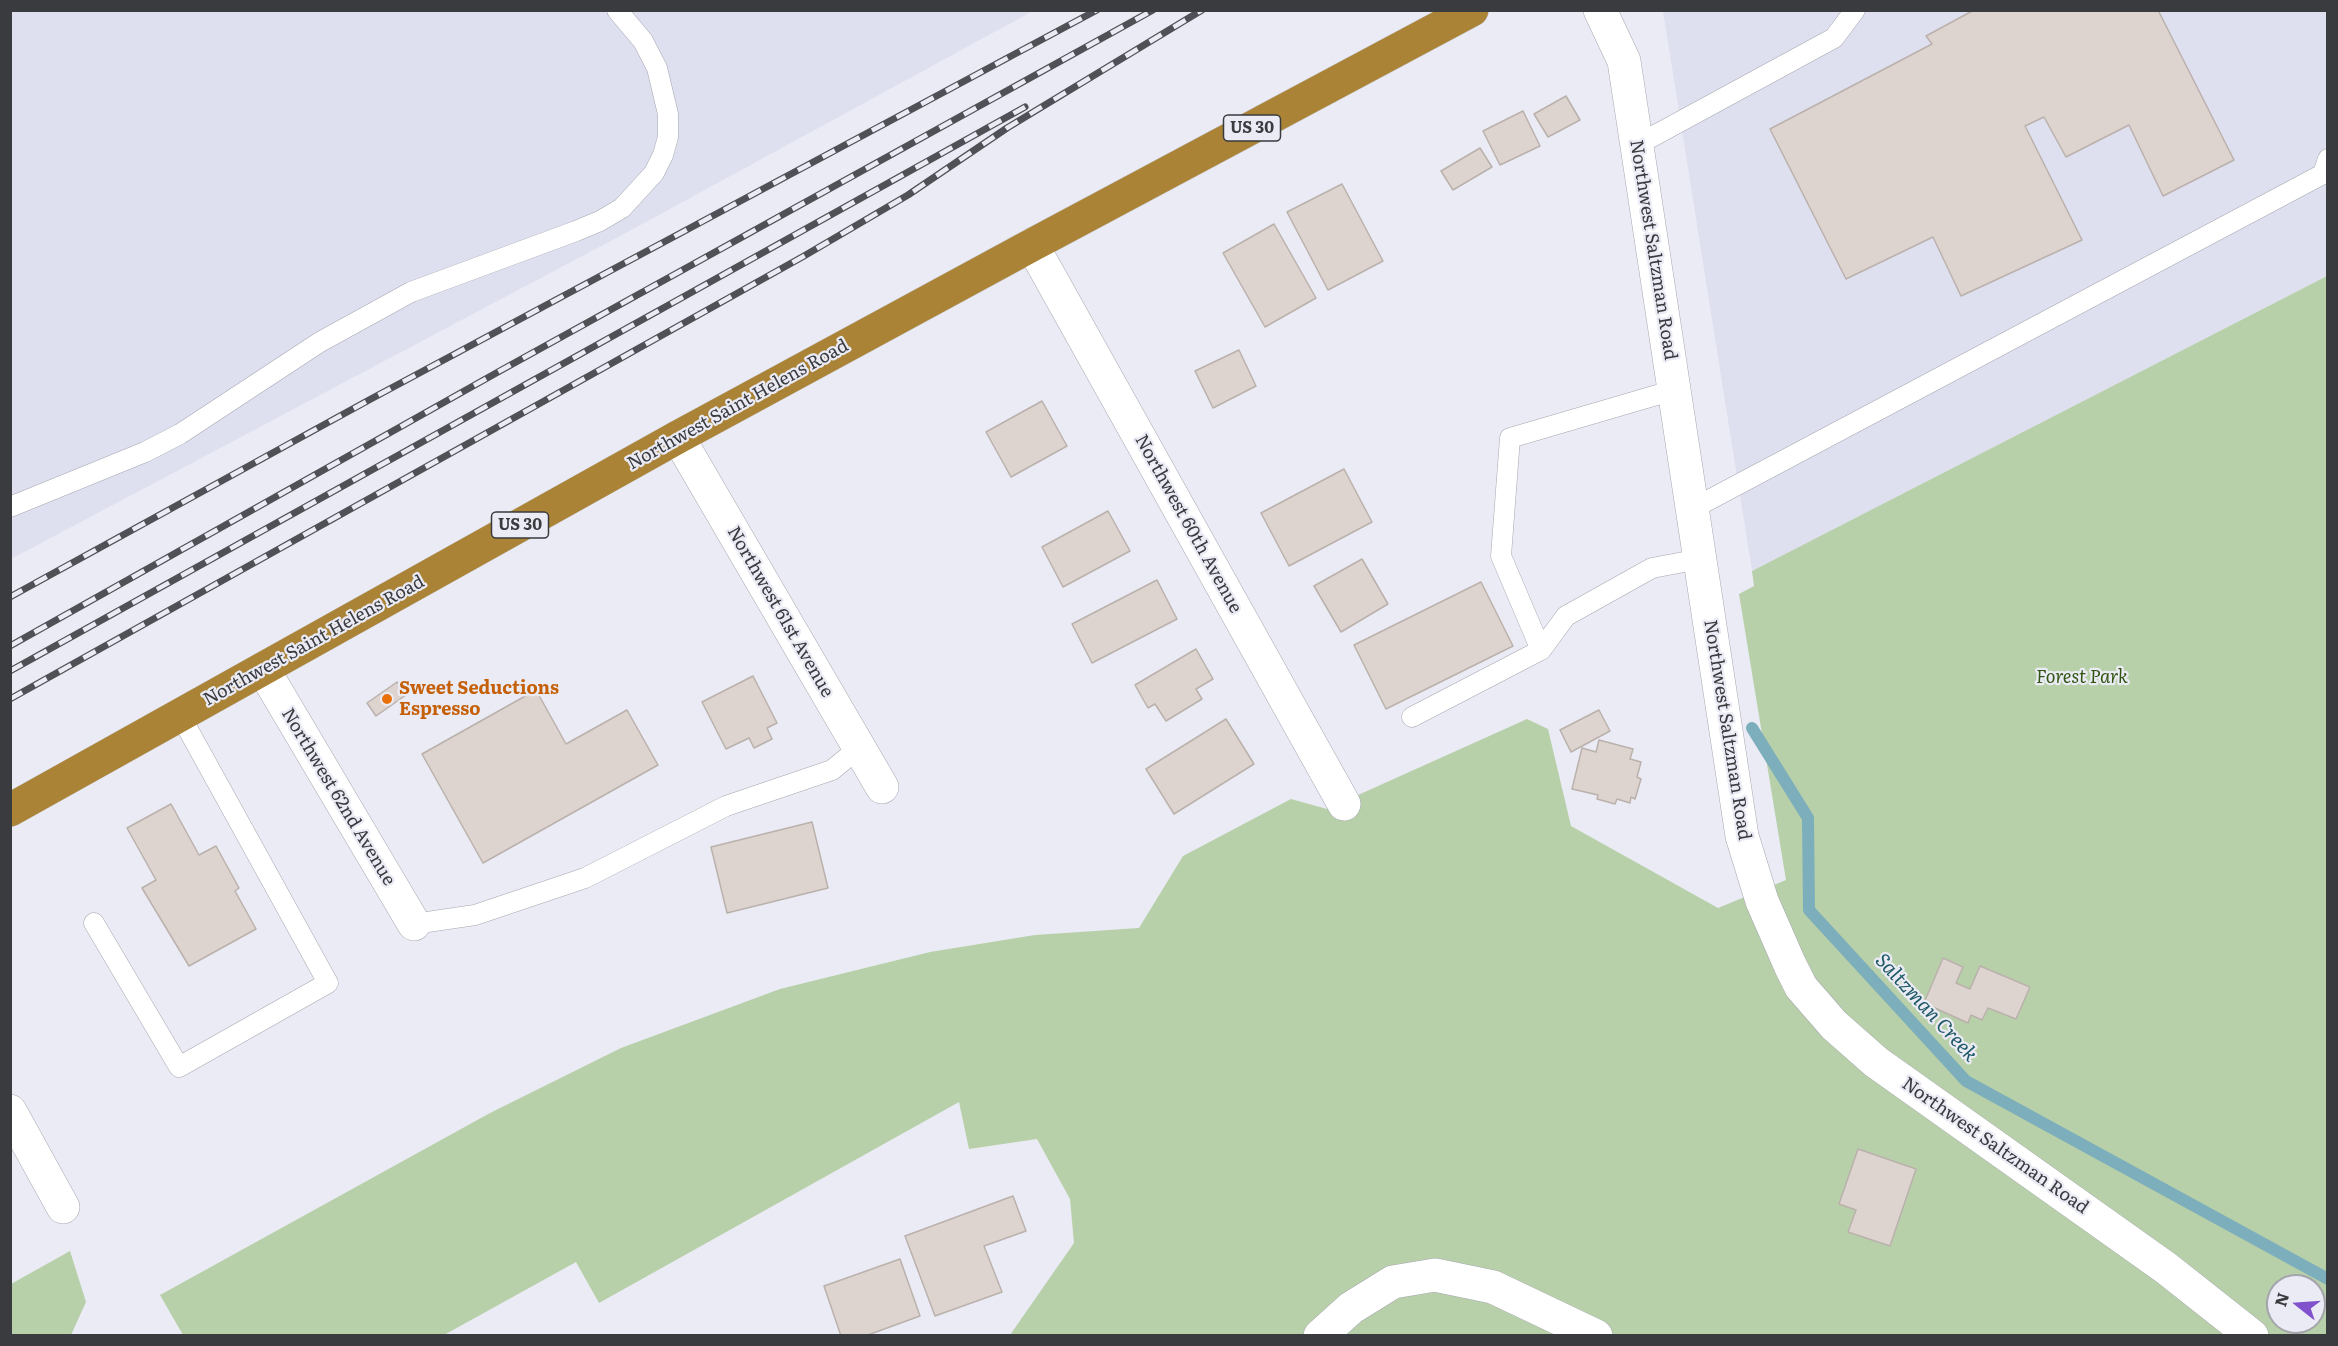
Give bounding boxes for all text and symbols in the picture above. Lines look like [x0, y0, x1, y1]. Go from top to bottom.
road number: US 30 [1224, 115, 1280, 141]
street label: Northwest Saltzman Road [1625, 138, 1681, 362]
street label: Northwest Saint Helens Road [624, 335, 852, 475]
street label: Northwest 60th Avenue [1130, 431, 1246, 617]
road number: US 30 [492, 512, 548, 538]
street label: Northwest 61st Avenue [722, 523, 838, 701]
street label: Northwest Saint Helens Road [200, 571, 428, 711]
street label: Northwest Saltzman Road [1699, 618, 1755, 842]
park label: Forest Park [2036, 667, 2128, 689]
place label: Sweet Seductions Espresso [399, 678, 559, 720]
marker: Sweet Seductions Espresso [380, 692, 394, 706]
street label: Northwest 62nd Avenue [276, 704, 400, 890]
water label: Saltzman Creek [1870, 949, 1982, 1067]
street label: Northwest Saltzman Road [1897, 1073, 2093, 1219]
north arrow [2266, 1274, 2326, 1334]
text: N [2267, 1289, 2294, 1309]

